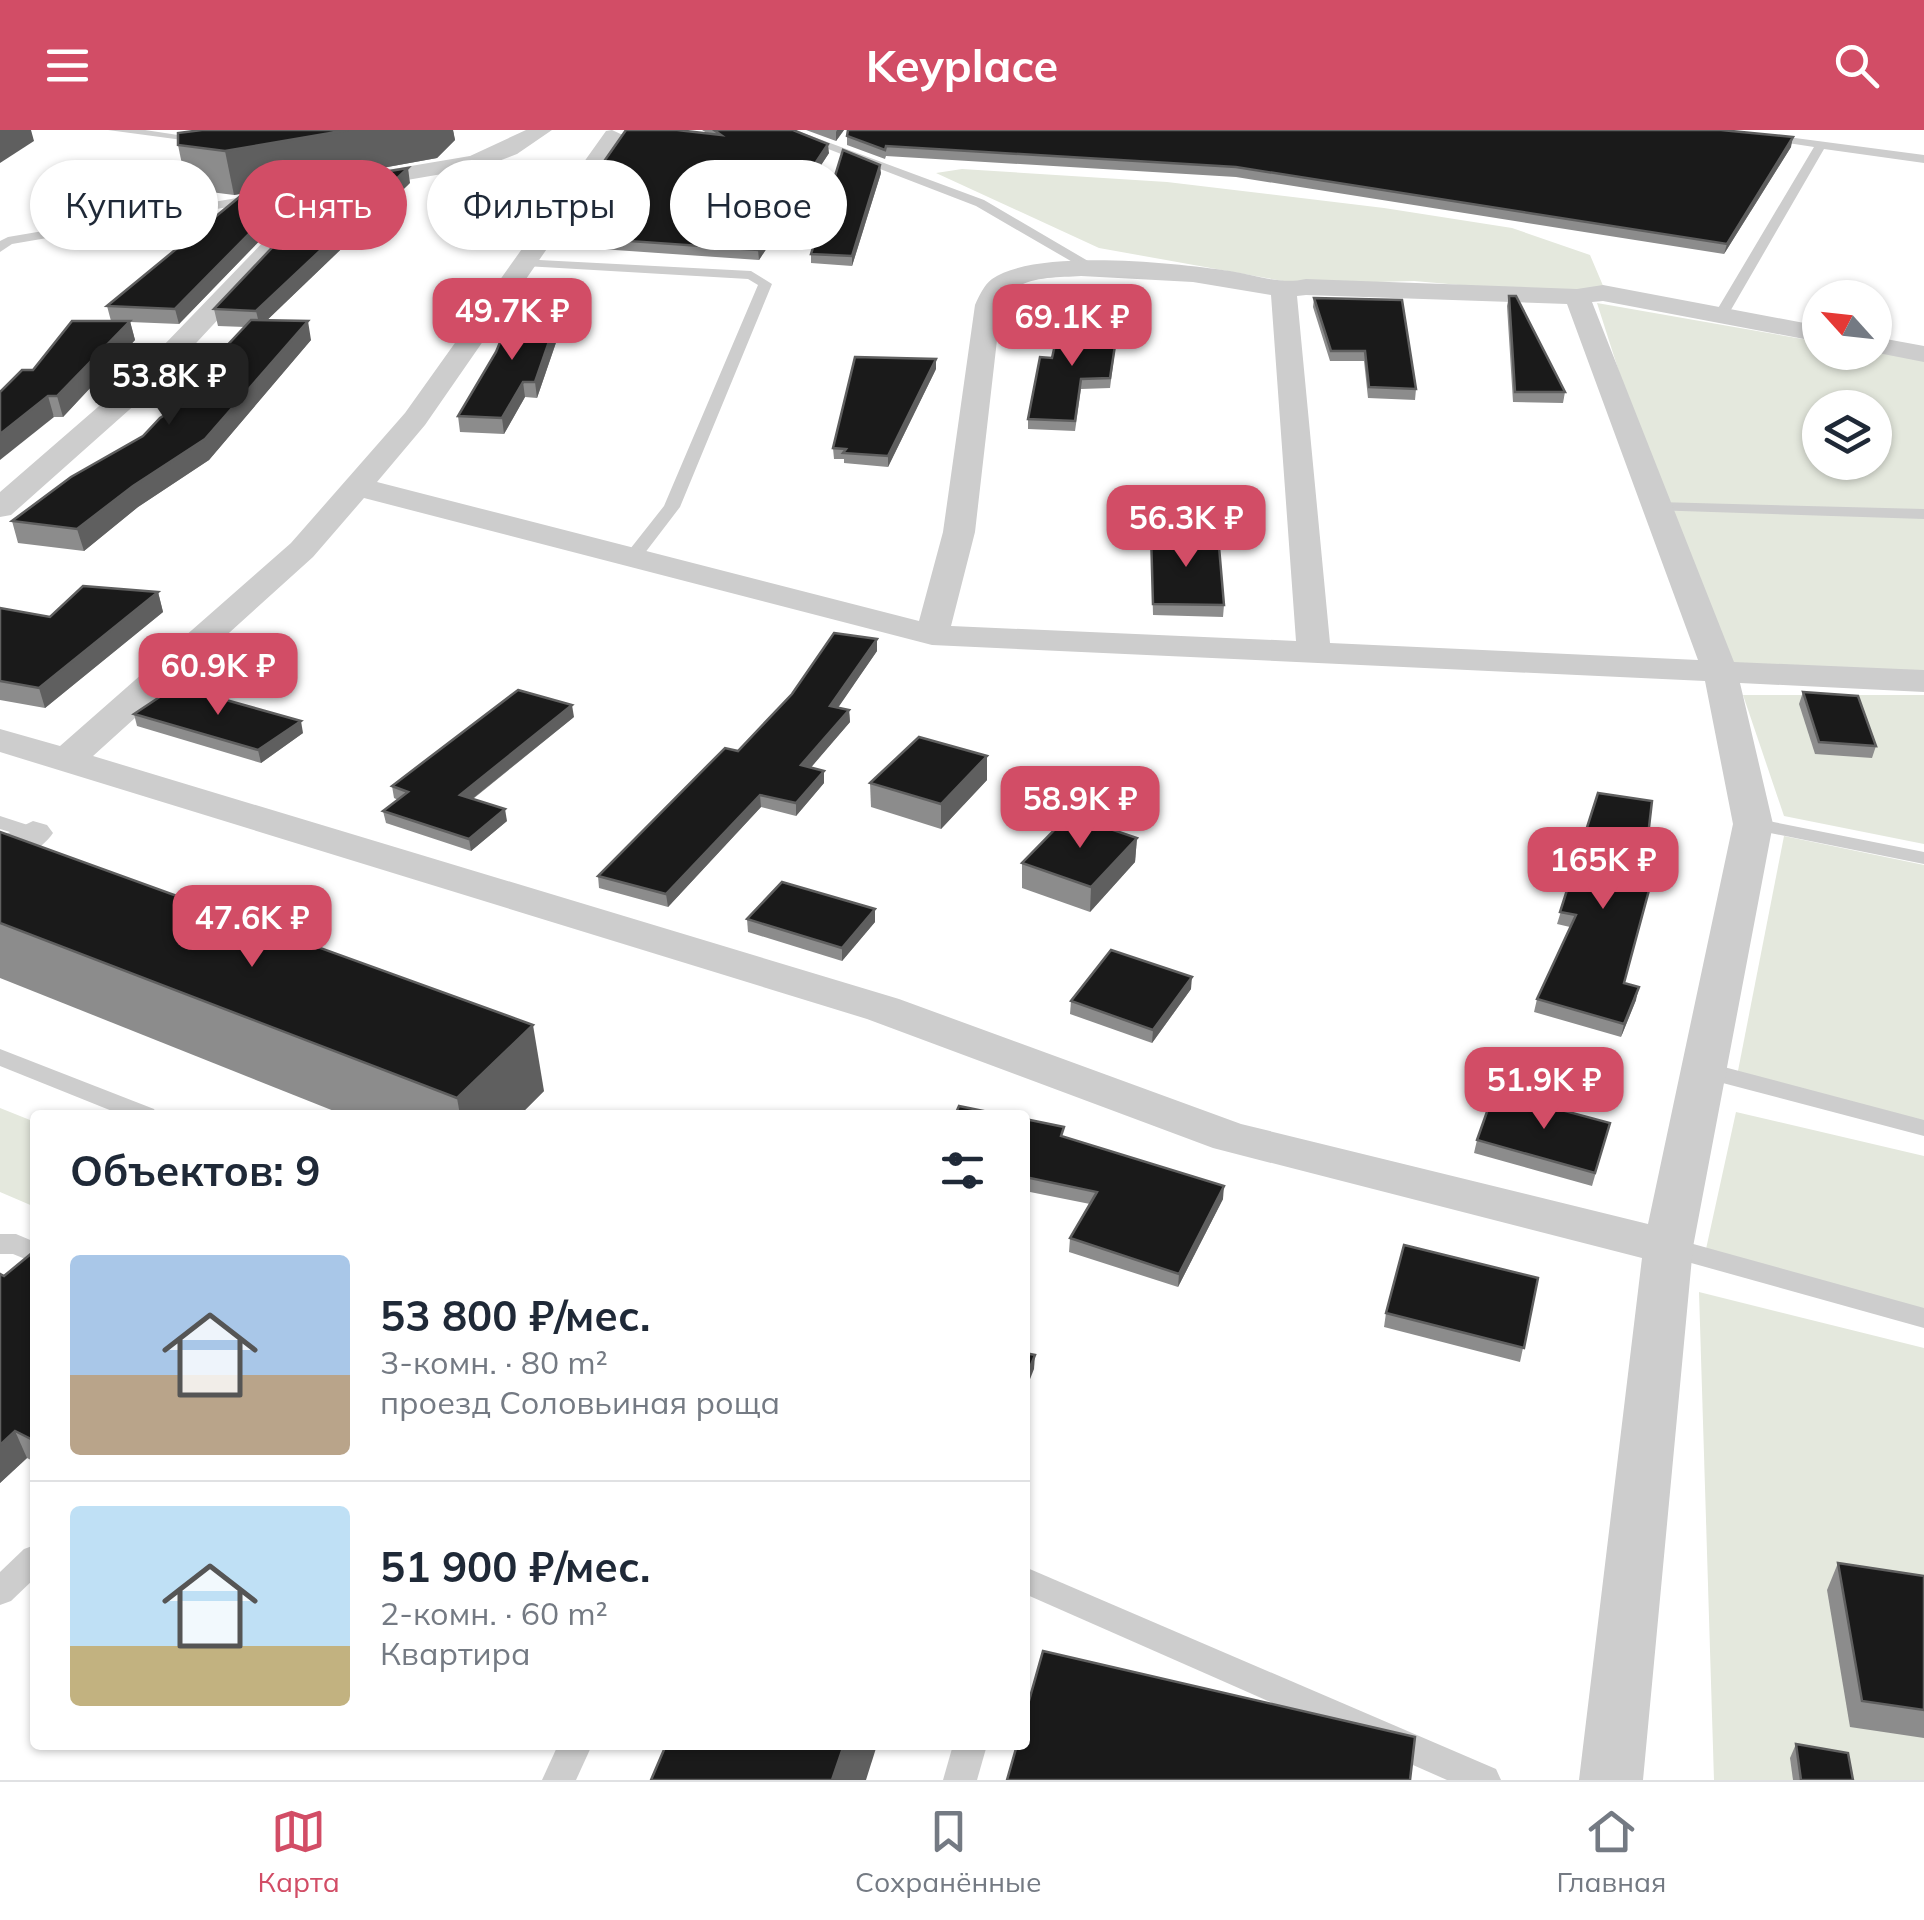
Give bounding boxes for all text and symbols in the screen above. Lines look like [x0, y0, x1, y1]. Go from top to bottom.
text: Keyplace [866, 37, 1058, 93]
icon: menu [40, 38, 95, 93]
icon: search [1829, 38, 1884, 93]
chip: Купить [30, 160, 218, 250]
chip: Снять [238, 160, 407, 250]
chip: Фильтры [427, 160, 650, 250]
chip: Новое [670, 160, 847, 250]
pin: 49.7K ₽ [420, 278, 604, 363]
north arrow [1802, 280, 1892, 370]
map controls [1802, 280, 1892, 480]
pin: 69.1K ₽ [980, 284, 1164, 369]
text: 49.7K ₽ [455, 290, 569, 330]
text: 69.1K ₽ [1015, 296, 1129, 336]
pin: 53.8K ₽ [77, 343, 261, 428]
text: 53.8K ₽ [112, 355, 226, 395]
button: layers [1802, 390, 1892, 480]
pin: 56.3K ₽ [1094, 485, 1278, 570]
text: 56.3K ₽ [1129, 497, 1243, 537]
pin: 60.9K ₽ [126, 633, 310, 718]
text: 60.9K ₽ [161, 645, 275, 685]
pin: 58.9K ₽ [988, 766, 1172, 851]
text: 58.9K ₽ [1023, 778, 1137, 818]
pin: 165K ₽ [1522, 827, 1684, 912]
text: 165K ₽ [1550, 839, 1656, 879]
pin: 47.6K ₽ [160, 885, 344, 970]
text: 47.6K ₽ [195, 897, 309, 937]
pin: 51.9K ₽ [1452, 1047, 1636, 1132]
text: 51.9K ₽ [1487, 1059, 1601, 1099]
icon: filters [935, 1143, 990, 1198]
text: Объектов: 9 [70, 1144, 320, 1197]
text: 53 800 ₽/мес. [380, 1289, 650, 1342]
icon: home [150, 1295, 270, 1415]
text: 3-комн. · 80 m² [380, 1342, 608, 1382]
text: проезд Соловьиная роща [380, 1382, 780, 1422]
text: 51 900 ₽/мес. [380, 1540, 650, 1593]
icon: home [150, 1546, 270, 1666]
text: 2-комн. · 60 m² [380, 1593, 608, 1633]
text: Квартира [380, 1633, 531, 1673]
tab: Карта [258, 1804, 340, 1899]
tab: Сохранённые [855, 1804, 1041, 1899]
tab: Главная [1557, 1804, 1666, 1899]

